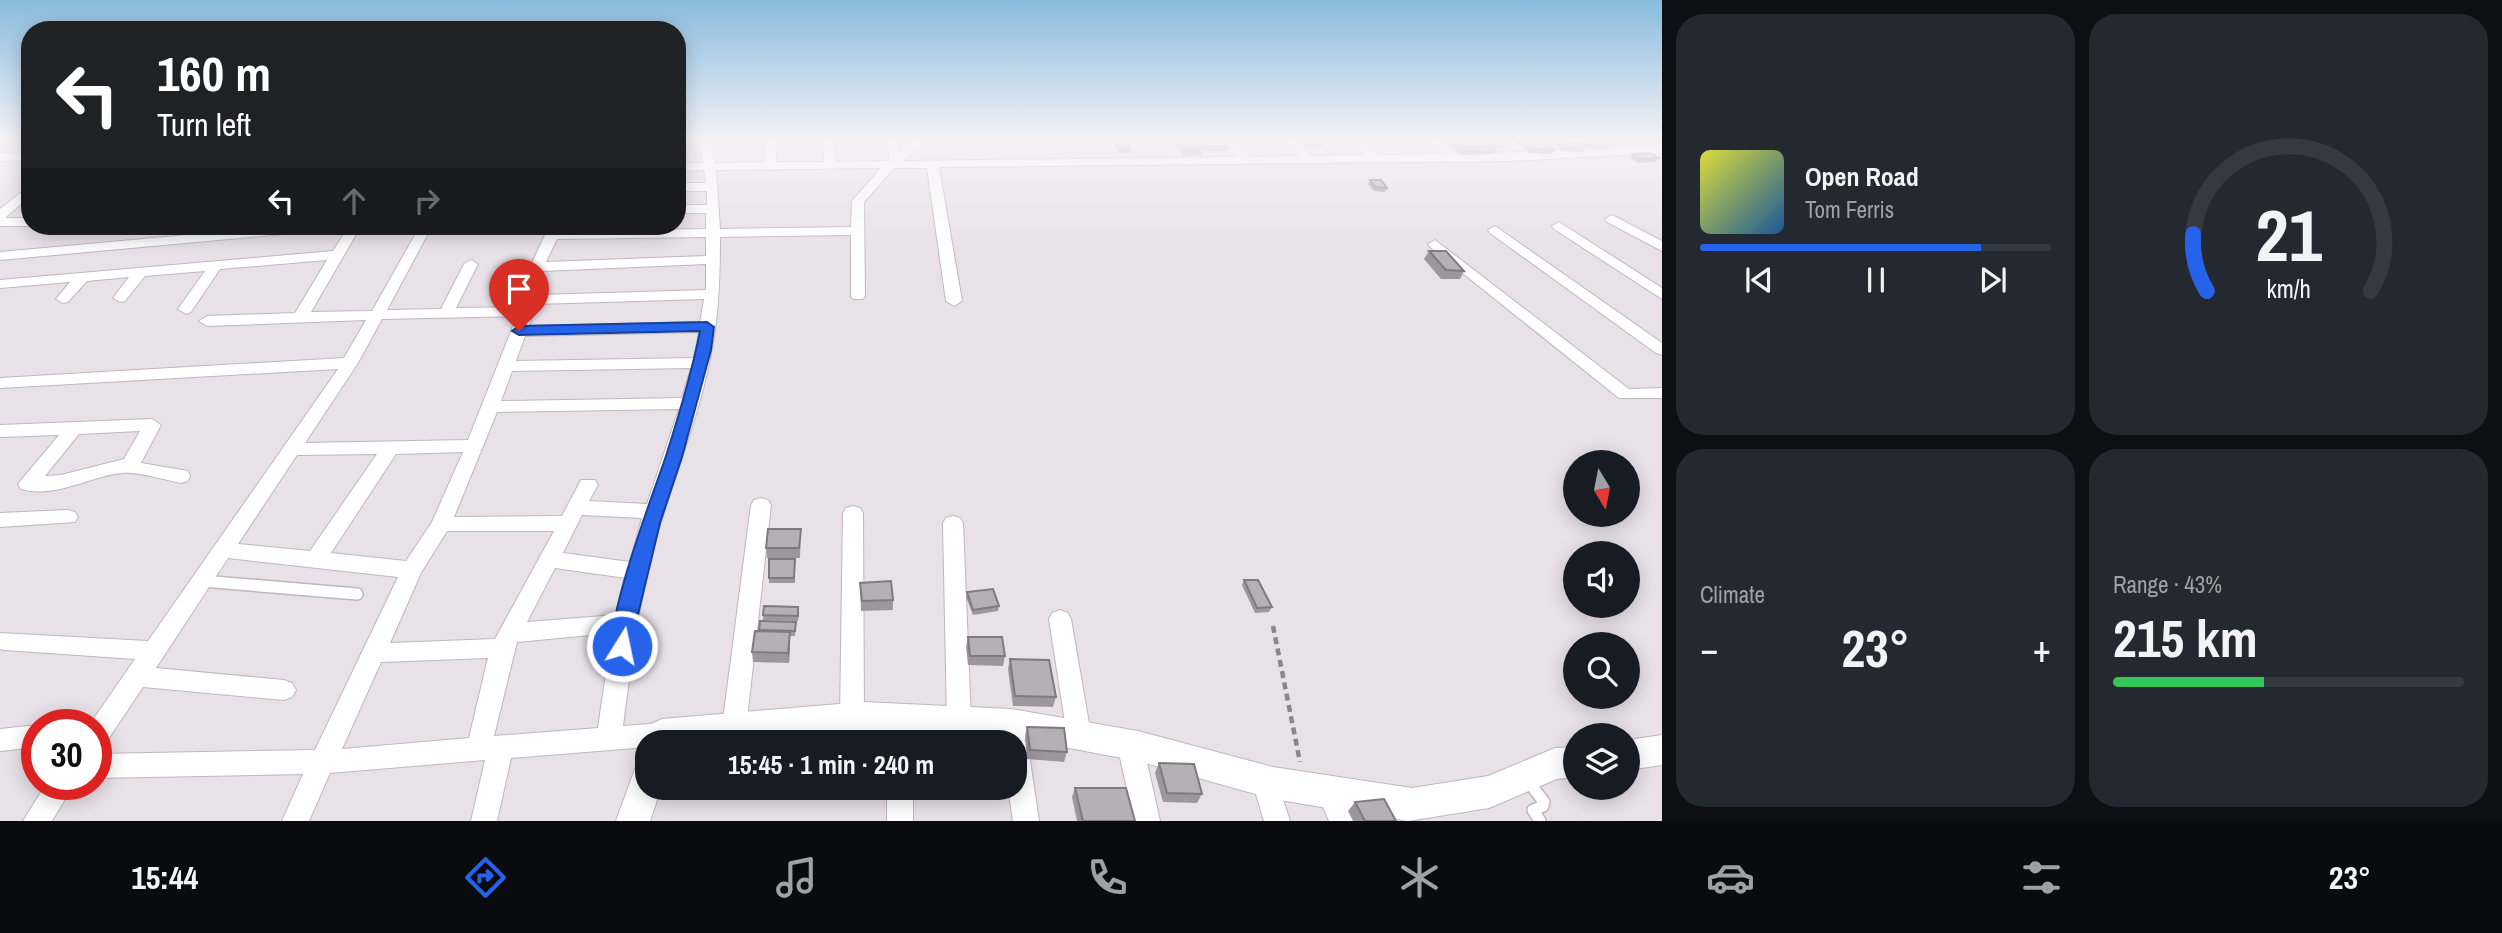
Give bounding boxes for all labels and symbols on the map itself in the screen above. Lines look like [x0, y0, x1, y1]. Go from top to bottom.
pin [489, 259, 549, 331]
north arrow [1563, 450, 1640, 527]
position arrow [585, 609, 659, 683]
speed limit sign: 30 [21, 709, 112, 800]

